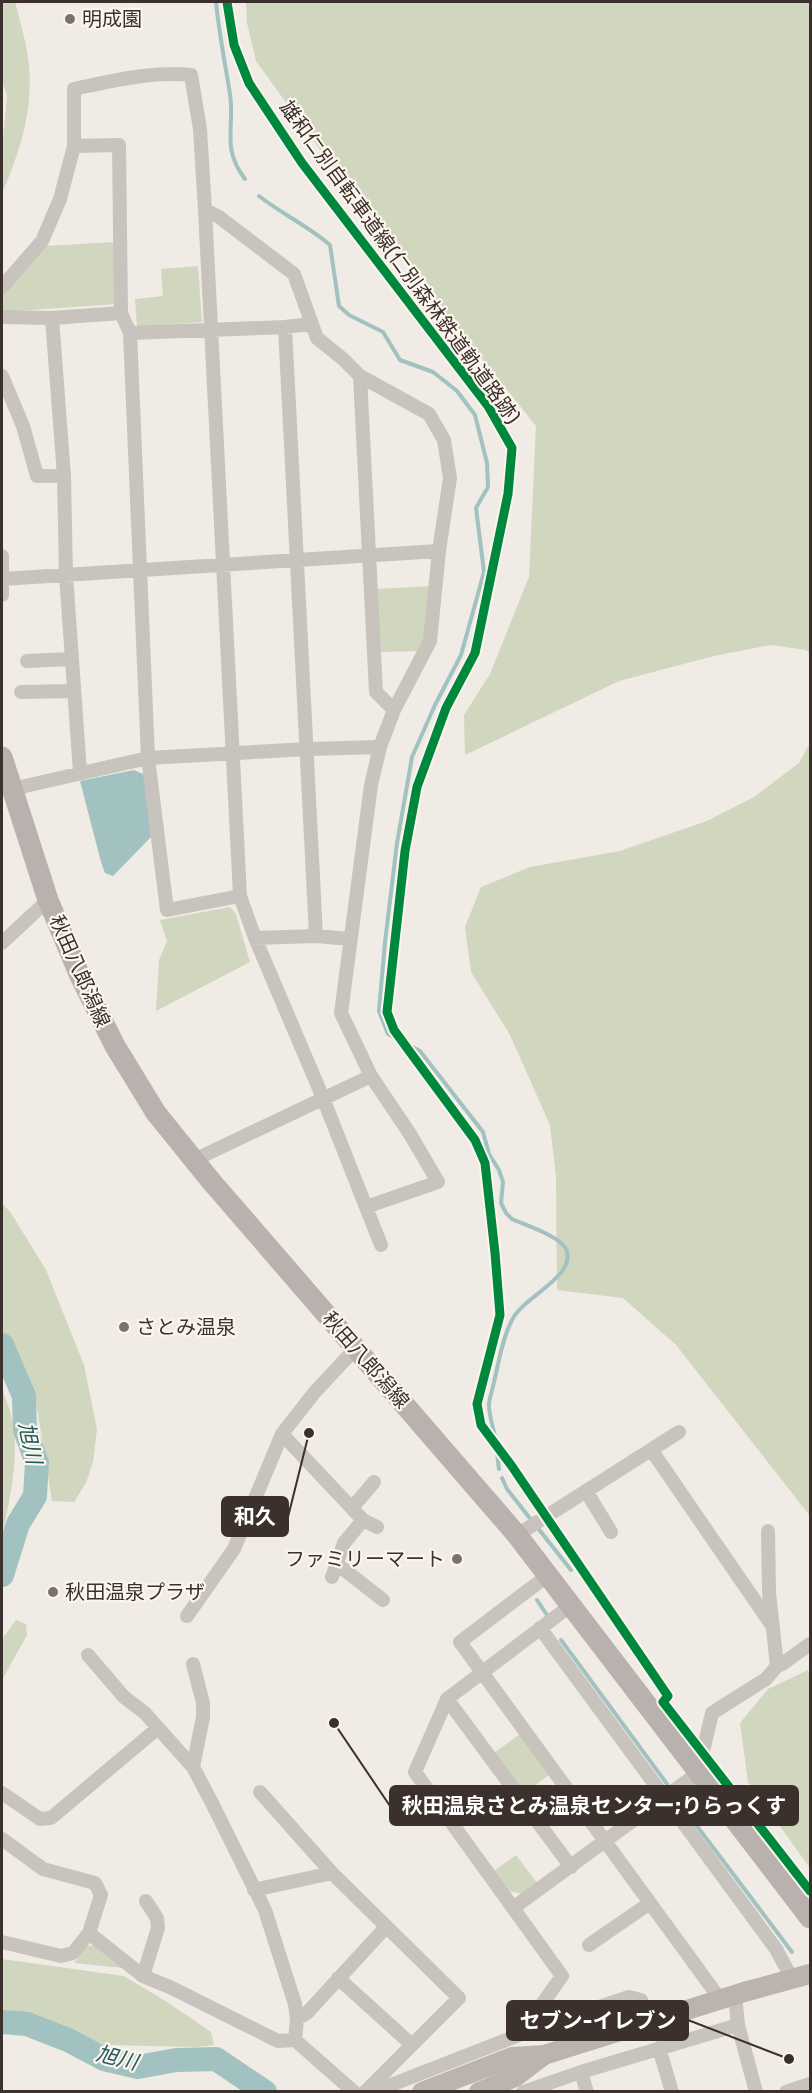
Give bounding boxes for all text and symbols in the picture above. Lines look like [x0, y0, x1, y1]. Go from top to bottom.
place label: 明成園 [82, 7, 142, 31]
marker: 明成園 [63, 12, 77, 26]
street label: 雄和仁別自転車道線(仁別森林鉄道軌道路跡) [275, 96, 525, 428]
street label: 秋田八郎潟線 [45, 911, 115, 1031]
street label: 秋田八郎潟線 [318, 1307, 414, 1413]
place label: さとみ温泉 [136, 1315, 236, 1339]
marker: さとみ温泉 [117, 1320, 131, 1334]
water label: 旭川 [14, 1420, 47, 1468]
callout: 和久 [222, 1497, 288, 1536]
text: 和久 [234, 1504, 276, 1529]
place label: ファミリーマート [285, 1547, 445, 1571]
marker: ファミリーマート [450, 1552, 464, 1566]
place label: 秋田温泉プラザ [65, 1580, 205, 1604]
marker: 秋田温泉プラザ [46, 1585, 60, 1599]
callout: 秋田温泉さとみ温泉センター;りらっくす [390, 1786, 798, 1825]
text: 秋田温泉さとみ温泉センター;りらっくす [402, 1793, 786, 1818]
callout: セブン-イレブン [507, 2001, 688, 2040]
text: セブン-イレブン [519, 2008, 677, 2033]
water label: 旭川 [94, 2040, 142, 2075]

